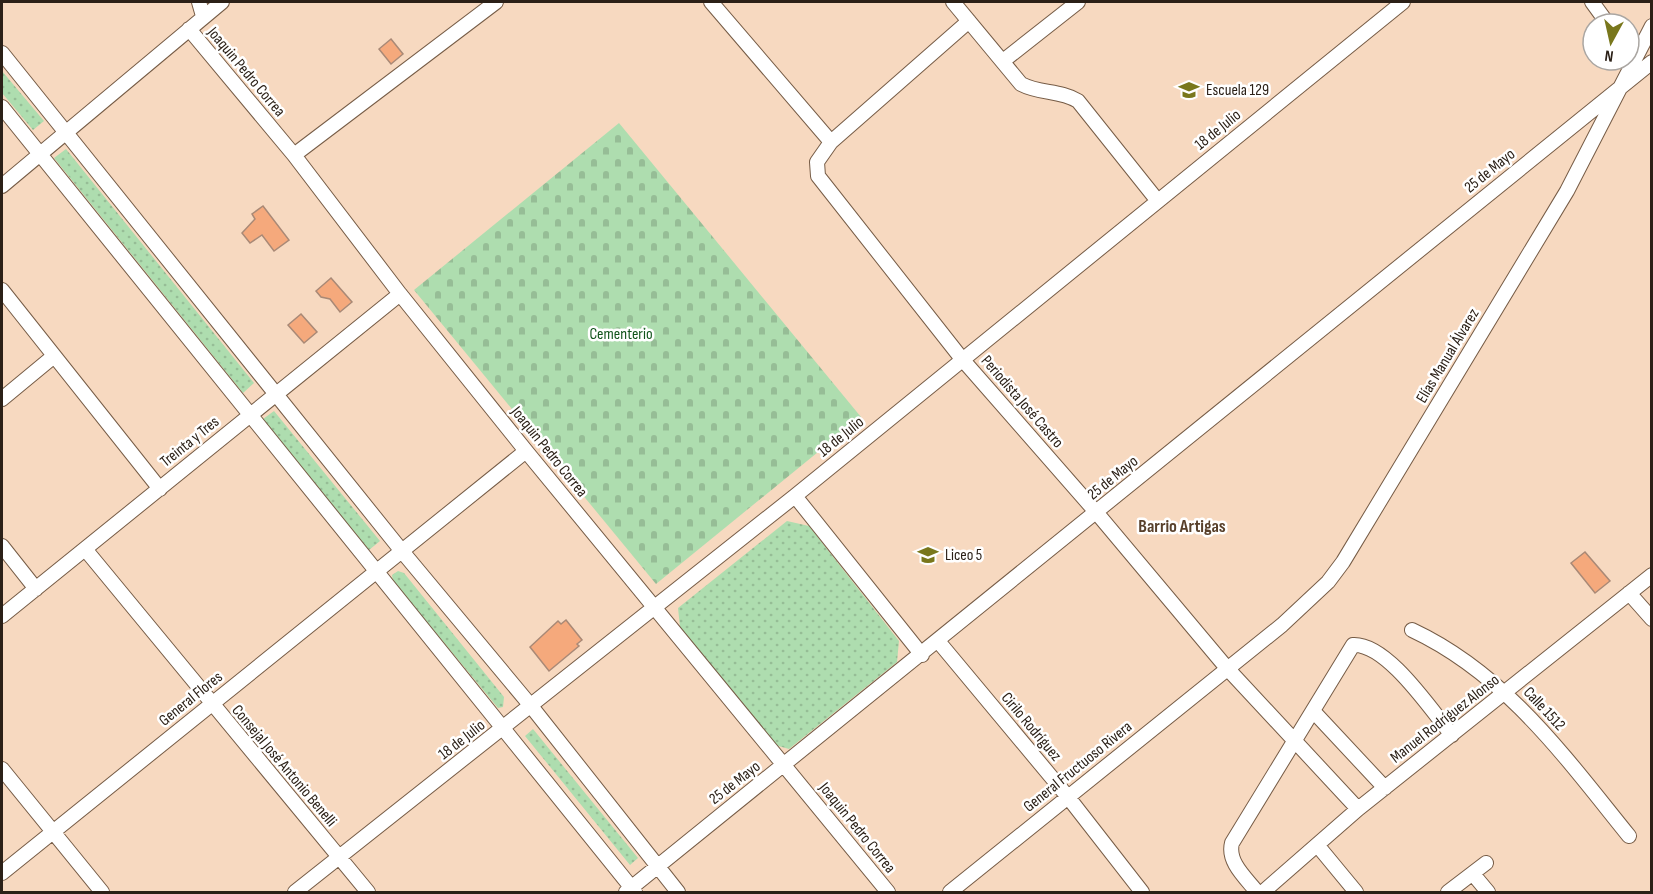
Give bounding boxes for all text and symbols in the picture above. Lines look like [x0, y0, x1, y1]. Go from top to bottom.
north arrow [1581, 12, 1641, 72]
street label: Joaquin Pedro Correa [202, 23, 289, 121]
text: N [1604, 45, 1615, 65]
school or university icon: Escuela 129 [1177, 78, 1201, 102]
place label: Escuela 129 [1206, 81, 1269, 100]
street label: 18 de Julio [1191, 106, 1245, 154]
street label: 25 de Mayo [1461, 145, 1519, 197]
street label: Elías Manual Álvarez [1412, 305, 1484, 407]
park label: Cementerio [589, 325, 653, 344]
street label: Periodista José Castro [977, 352, 1067, 452]
street label: Joaquin Pedro Correa [506, 402, 591, 501]
street label: Treinta y Tres [157, 412, 223, 471]
street label: 18 de Julio [814, 413, 868, 461]
street label: 25 de Mayo [1084, 452, 1142, 504]
district label: Barrio Artigas [1138, 516, 1226, 537]
school or university icon: Liceo 5 [916, 543, 940, 567]
place label: Liceo 5 [945, 546, 982, 565]
street label: General Flores [156, 668, 227, 730]
street label: Manuel Rodríguez Alonso [1387, 671, 1503, 767]
street label: Calle 1512 [1519, 683, 1569, 735]
street label: Cirilo Rodríguez [997, 689, 1065, 765]
street label: Consejal José Antonio Benelli [228, 701, 340, 831]
street label: 18 de Julio [435, 716, 489, 764]
street label: General Fructuoso Rivera [1020, 717, 1136, 817]
street label: 25 de Mayo [706, 757, 764, 809]
street label: Joaquin Pedro Correa [814, 778, 899, 877]

